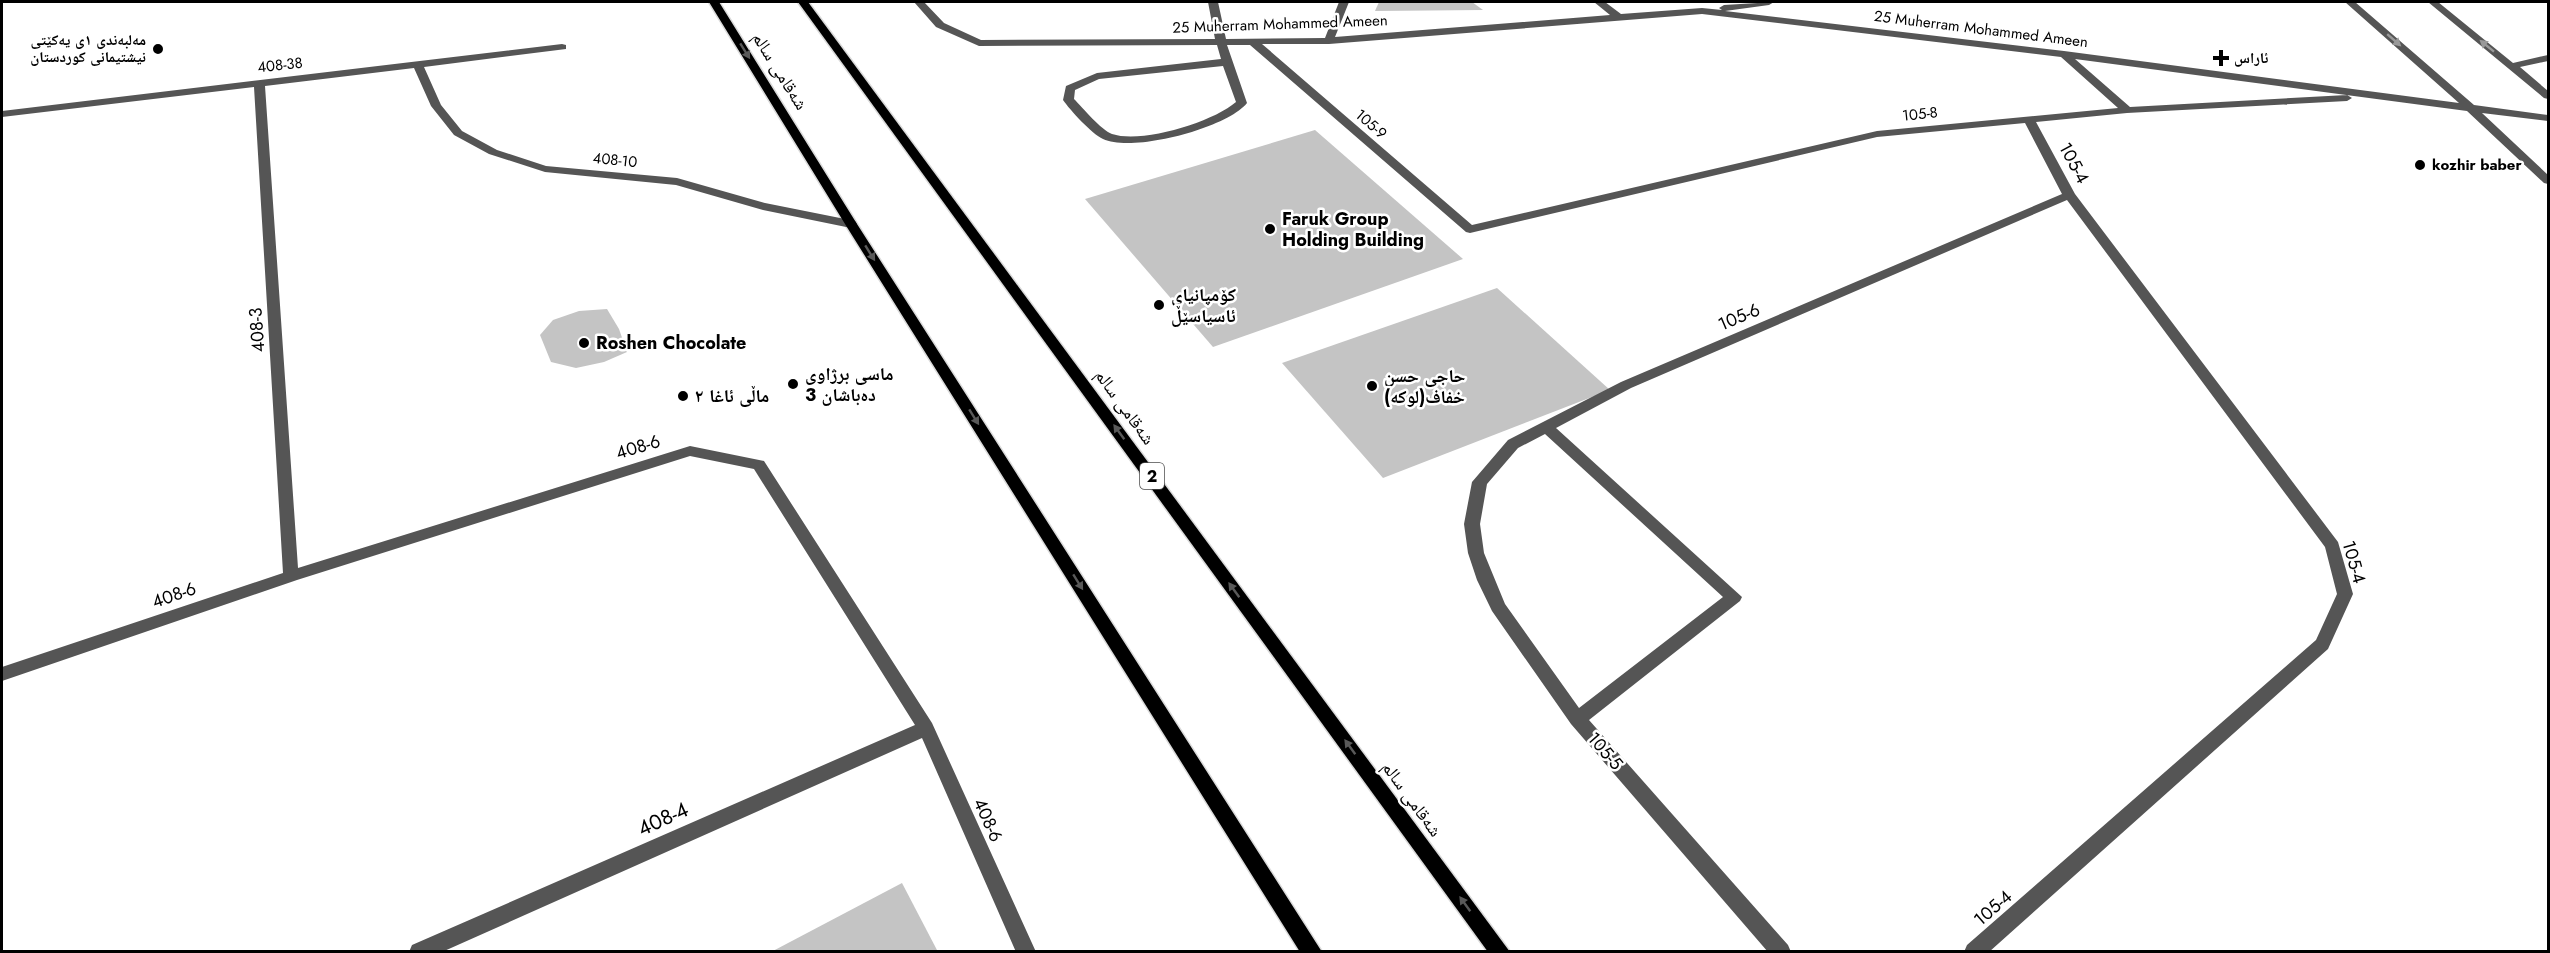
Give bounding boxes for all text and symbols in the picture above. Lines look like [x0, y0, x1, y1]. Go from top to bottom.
street label: 25 Muherram Mohammed Ameen [1873, 5, 2089, 53]
street label: 25 Muherram Mohammed Ameen [1172, 9, 1388, 39]
street label: شەقامی سالم [746, 27, 814, 115]
place label: مەلبەندی ١ی یەکێتی نیشتیمانی کوردستان [30, 29, 146, 68]
one-way arrow [2386, 33, 2401, 46]
one-way arrow [2479, 39, 2495, 52]
marker: مەلبەندی ١ی یەکێتی نیشتیمانی کوردستان [151, 42, 165, 56]
one-way arrow [739, 43, 750, 59]
place label: ئاراس [2234, 47, 2268, 69]
marker: ئاراس [2212, 49, 2230, 67]
street label: 408-38 [256, 52, 304, 78]
street label: 105-8 [1901, 101, 1939, 127]
street label: 105-9 [1350, 104, 1392, 144]
street label: 105-4 [2052, 138, 2096, 188]
street label: 408-10 [592, 147, 638, 173]
place label: kozhir baber [2432, 154, 2522, 176]
marker: kozhir baber [2413, 158, 2427, 172]
place label: Faruk Group Holding Building [1282, 206, 1424, 253]
marker: Faruk Group Holding Building [1263, 222, 1277, 236]
one-way arrow [864, 245, 875, 261]
place label: کۆمپانیای ئاسیاسێڵ [1171, 282, 1236, 329]
street label: 105-6 [1714, 297, 1764, 337]
marker: کۆمپانیای ئاسیاسێڵ [1152, 298, 1166, 312]
street label: 408-3 [242, 307, 272, 353]
place label: Roshen Chocolate [596, 330, 746, 356]
marker: Roshen Chocolate [577, 336, 591, 350]
place label: ماسی برژاوی دەباشان 3 [805, 361, 893, 408]
place label: حاجی حسن (لوکه)خفاف [1384, 363, 1466, 410]
street label: شەقامی سالم [1089, 364, 1161, 450]
marker: ماسی برژاوی دەباشان 3 [786, 377, 800, 391]
marker: حاجی حسن (لوکه)خفاف [1365, 379, 1379, 393]
place label: ماڵی ئاغا ۲ [695, 383, 769, 409]
marker: ماڵی ئاغا ۲ [676, 389, 690, 403]
one-way arrow [968, 409, 980, 425]
one-way arrow [1113, 425, 1125, 441]
street label: 408-6 [613, 428, 663, 466]
road number: 2 [1140, 463, 1164, 489]
street label: 105-4 [2336, 538, 2372, 586]
one-way arrow [1073, 574, 1084, 590]
street label: 408-6 [148, 575, 200, 615]
one-way arrow [1229, 582, 1241, 597]
street label: 105-5 [1581, 726, 1629, 776]
one-way arrow [1343, 739, 1356, 755]
street label: شەقامی سالم [1376, 756, 1448, 842]
street label: 408-6 [967, 794, 1009, 846]
street label: 408-4 [633, 795, 693, 843]
street label: 105-4 [1968, 884, 2018, 932]
one-way arrow [1459, 897, 1471, 913]

